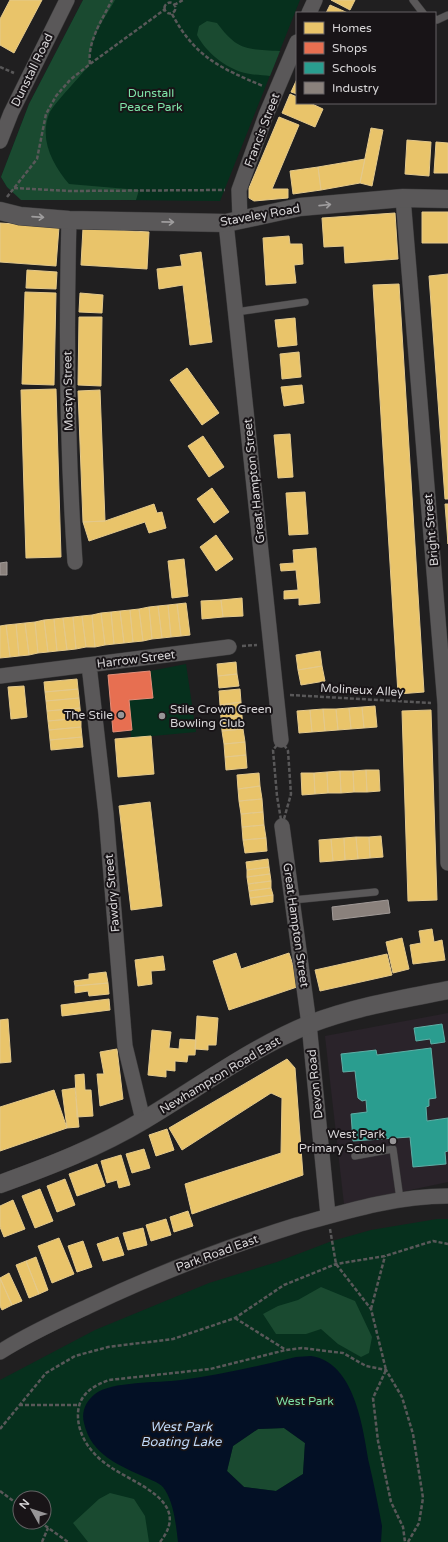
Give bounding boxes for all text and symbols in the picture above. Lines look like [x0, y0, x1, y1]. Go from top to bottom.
legend [296, 12, 436, 104]
text: Homes [332, 21, 372, 35]
street label: Dunstall Road [8, 31, 56, 109]
text: Shops [332, 41, 367, 55]
text: Schools [332, 61, 377, 75]
text: Industry [332, 81, 379, 95]
park label: Dunstall Peace Park [119, 86, 183, 114]
street label: Francis Street [241, 91, 283, 169]
street label: Staveley Road [219, 201, 301, 229]
one-way arrow [318, 201, 331, 209]
one-way arrow [31, 214, 44, 221]
one-way arrow [161, 218, 174, 226]
street label: Mostyn Street [60, 350, 76, 431]
street label: Great Hampton Street [240, 417, 268, 544]
street label: Bright Street [421, 493, 441, 567]
street label: Harrow Street [96, 647, 176, 671]
street label: Molineux Alley [320, 681, 405, 699]
place label: Stile Crown Green Bowling Club [170, 702, 272, 730]
place label: The Stile [64, 708, 113, 722]
marker: The Stile [116, 710, 126, 720]
marker: Stile Crown Green Bowling Club [157, 711, 167, 721]
street label: Fawdry Street [102, 853, 122, 933]
street label: Great Hampton Street [280, 862, 312, 989]
street label: Newhampton Road East [157, 1033, 283, 1117]
street label: Devon Road [304, 1049, 326, 1119]
place label: West Park Primary School [299, 1127, 385, 1155]
marker: West Park Primary School [388, 1136, 398, 1146]
street label: Park Road East [174, 1231, 260, 1274]
park label: West Park [276, 1394, 334, 1408]
water label: West Park Boating Lake [141, 1419, 222, 1450]
north arrow [12, 1490, 52, 1530]
text: N [17, 1496, 32, 1512]

